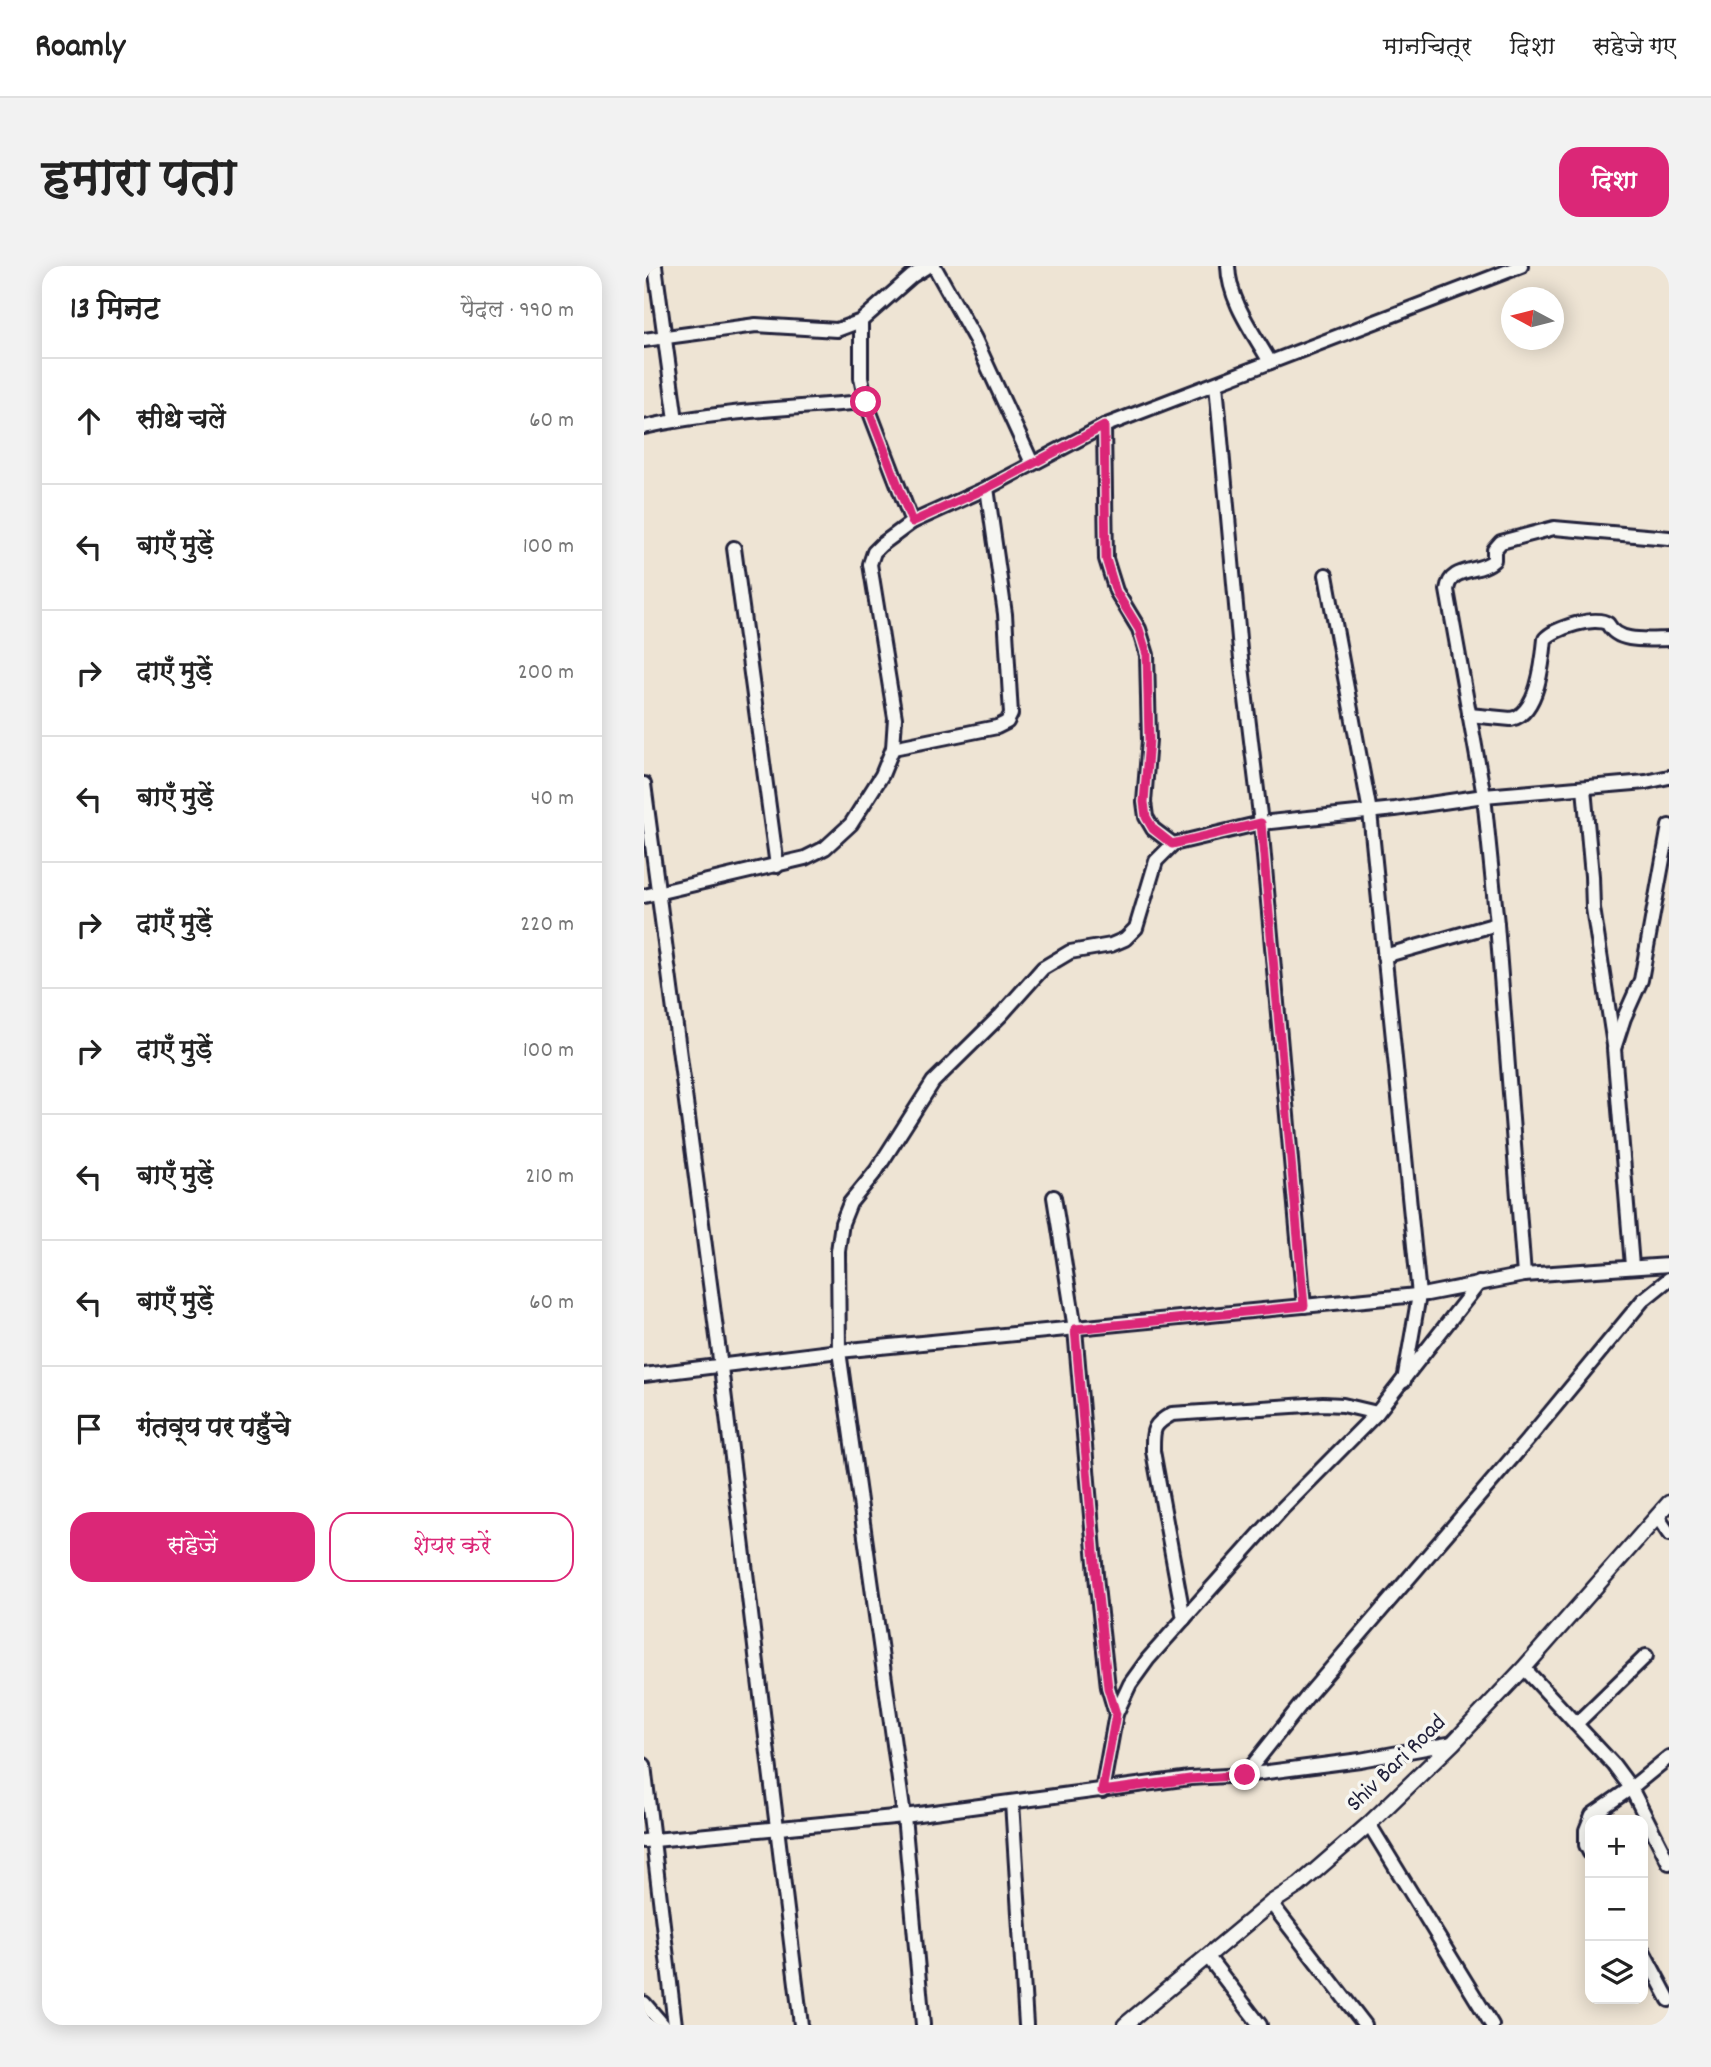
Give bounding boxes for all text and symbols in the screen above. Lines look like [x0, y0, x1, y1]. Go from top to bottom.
text: Roamly [35, 25, 125, 72]
text: मानचित्र [1383, 31, 1471, 65]
text: दिशा [1509, 31, 1555, 65]
text: सहेजे गए [1593, 31, 1676, 65]
text: हमारा पता [42, 147, 236, 217]
button: दिशा [1559, 147, 1669, 217]
north arrow [1501, 287, 1564, 350]
text: 13 मिनट [70, 290, 160, 333]
text: पैदल · 990 m [461, 295, 574, 328]
route start [850, 386, 881, 417]
icon: ahead [70, 402, 108, 440]
text: सीधे चलें [137, 403, 226, 440]
text: 60 m [529, 405, 574, 438]
icon: left [70, 528, 108, 566]
text: बाएँ मुड़ें [137, 529, 214, 566]
text: 100 m [523, 531, 574, 564]
icon: right [70, 654, 108, 692]
text: दाएँ मुड़ें [137, 655, 212, 692]
text: 200 m [518, 657, 574, 690]
icon: left [70, 780, 108, 818]
text: बाएँ मुड़ें [137, 781, 214, 818]
text: 40 m [531, 783, 574, 816]
icon: right [70, 906, 108, 944]
text: दाएँ मुड़ें [137, 907, 212, 944]
text: 220 m [520, 909, 574, 942]
icon: right [70, 1032, 108, 1070]
text: दाएँ मुड़ें [137, 1033, 212, 1070]
text: 100 m [523, 1035, 574, 1068]
icon: left [70, 1158, 108, 1196]
text: बाएँ मुड़ें [137, 1159, 214, 1196]
text: 210 m [525, 1161, 574, 1194]
icon: left [70, 1284, 108, 1322]
text: बाएँ मुड़ें [137, 1285, 214, 1322]
text: 60 m [529, 1287, 574, 1320]
icon: arrive [70, 1410, 108, 1448]
text: गंतव्य पर पहुँचे [137, 1411, 291, 1448]
button: सहेजें [70, 1512, 315, 1582]
button: शेयर करें [329, 1512, 574, 1582]
street label: Shiv Bari Road [1339, 1707, 1455, 1821]
route end [1229, 1759, 1260, 1790]
map controls [1585, 1815, 1648, 2004]
button: + [1585, 1815, 1648, 1878]
button: − [1585, 1878, 1648, 1941]
button: layers [1585, 1941, 1648, 2004]

